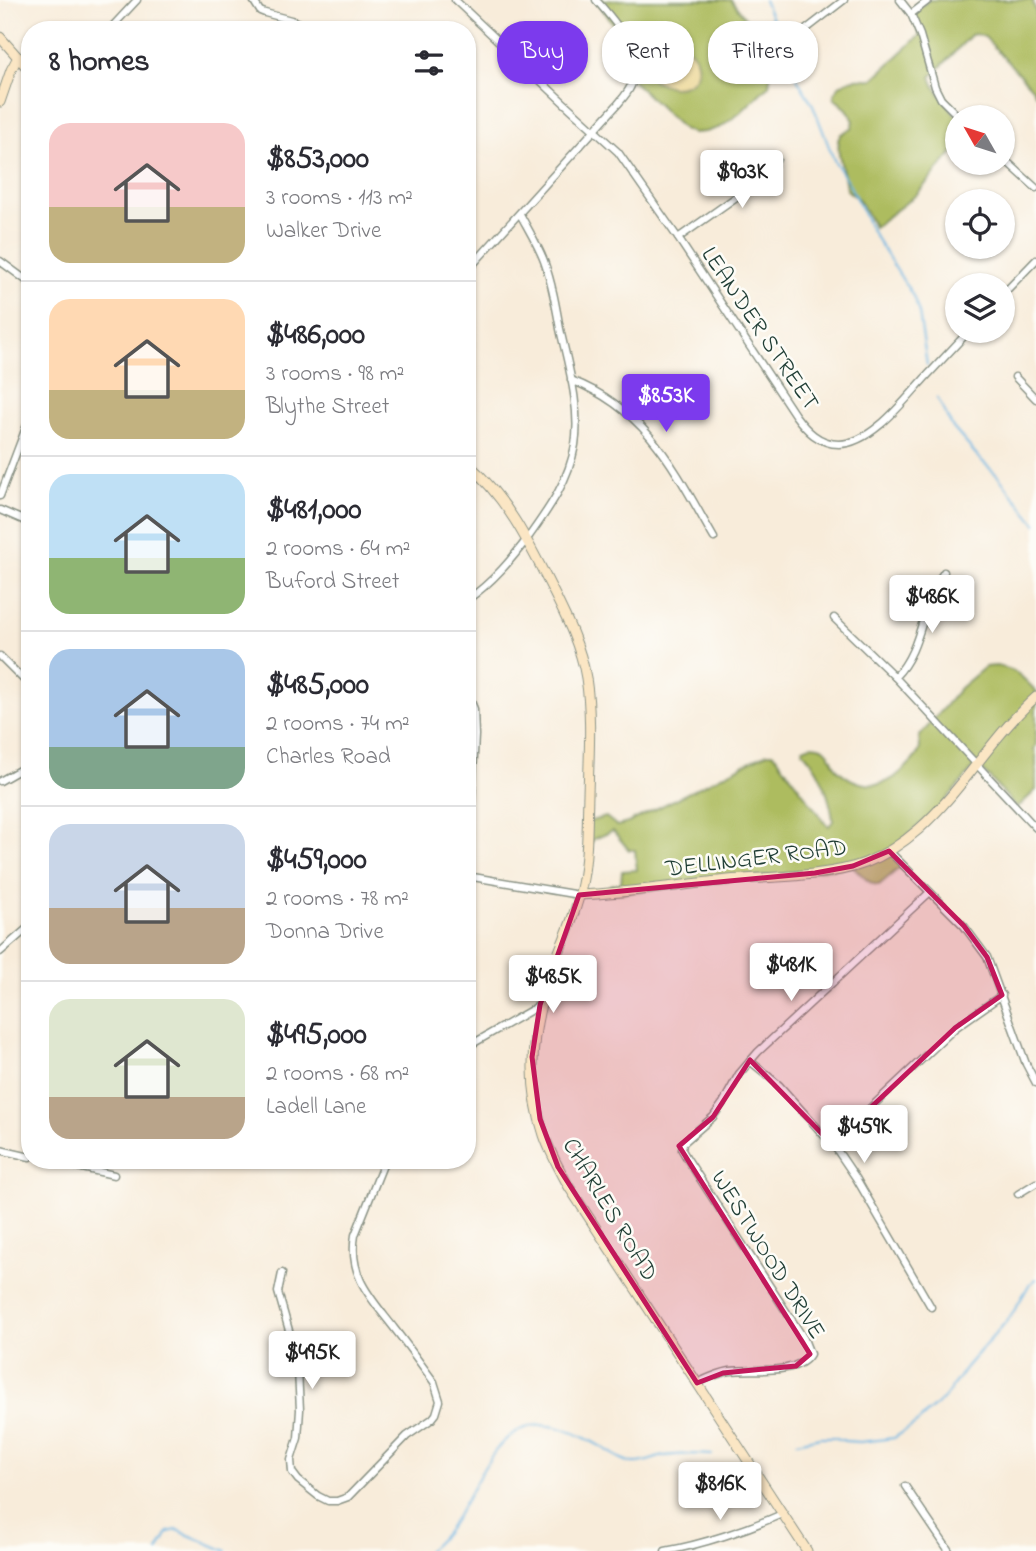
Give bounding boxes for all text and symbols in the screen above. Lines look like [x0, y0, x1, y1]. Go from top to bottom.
chip: Buy [497, 21, 588, 84]
chip: Rent [602, 21, 694, 84]
chip: Filters [708, 21, 818, 84]
text: 8 homes [49, 41, 150, 85]
icon: filters [410, 44, 448, 82]
north arrow [945, 105, 1015, 175]
map controls [945, 105, 1015, 343]
text: $853,000 [266, 138, 369, 182]
pin: $903K [693, 150, 791, 210]
icon: home [105, 151, 189, 235]
text: $903K [716, 156, 768, 189]
text: 3 rooms · 113 m² [266, 182, 413, 215]
button: locate [945, 189, 1015, 259]
text: Walker Drive [266, 215, 381, 248]
street label: LEANDER STREET [691, 240, 827, 419]
button: layers [945, 273, 1015, 343]
text: $486,000 [266, 314, 365, 358]
icon: home [105, 327, 189, 411]
text: 3 rooms · 98 m² [266, 358, 404, 391]
pin: $853K [617, 374, 715, 434]
text: $853K [638, 380, 694, 413]
text: Blythe Street [266, 391, 389, 424]
text: $481,000 [266, 489, 361, 533]
icon: home [105, 502, 189, 586]
text: 2 rooms · 64 m² [266, 533, 410, 566]
text: Buford Street [266, 566, 400, 599]
pin: $486K [883, 576, 981, 635]
text: $486K [905, 581, 959, 614]
text: $485,000 [266, 664, 369, 708]
icon: home [105, 677, 189, 761]
text: 2 rooms · 74 m² [266, 708, 410, 741]
text: Charles Road [266, 741, 391, 774]
street label: DELLINGER ROAD [663, 831, 849, 888]
text: $459,000 [266, 839, 367, 883]
icon: home [105, 852, 189, 936]
text: 2 rooms · 78 m² [266, 883, 409, 916]
text: Donna Drive [266, 916, 384, 949]
pin: $481K [742, 944, 840, 1003]
text: $481K [766, 949, 816, 982]
pin: $485K [504, 956, 602, 1015]
text: $485K [525, 961, 581, 994]
text: $495,000 [266, 1014, 367, 1058]
icon: home [105, 1027, 189, 1111]
text: 2 rooms · 68 m² [266, 1058, 409, 1091]
text: Ladell Lane [266, 1091, 366, 1124]
pin: $459K [815, 1106, 913, 1165]
text: $459K [837, 1111, 891, 1144]
street label: CHARLES ROAD [552, 1132, 665, 1289]
street label: WESTWOOD DRIVE [701, 1164, 833, 1347]
pin: $495K [263, 1332, 361, 1391]
text: $495K [285, 1337, 339, 1370]
pin: $816K [671, 1462, 769, 1522]
text: $816K [694, 1468, 746, 1501]

